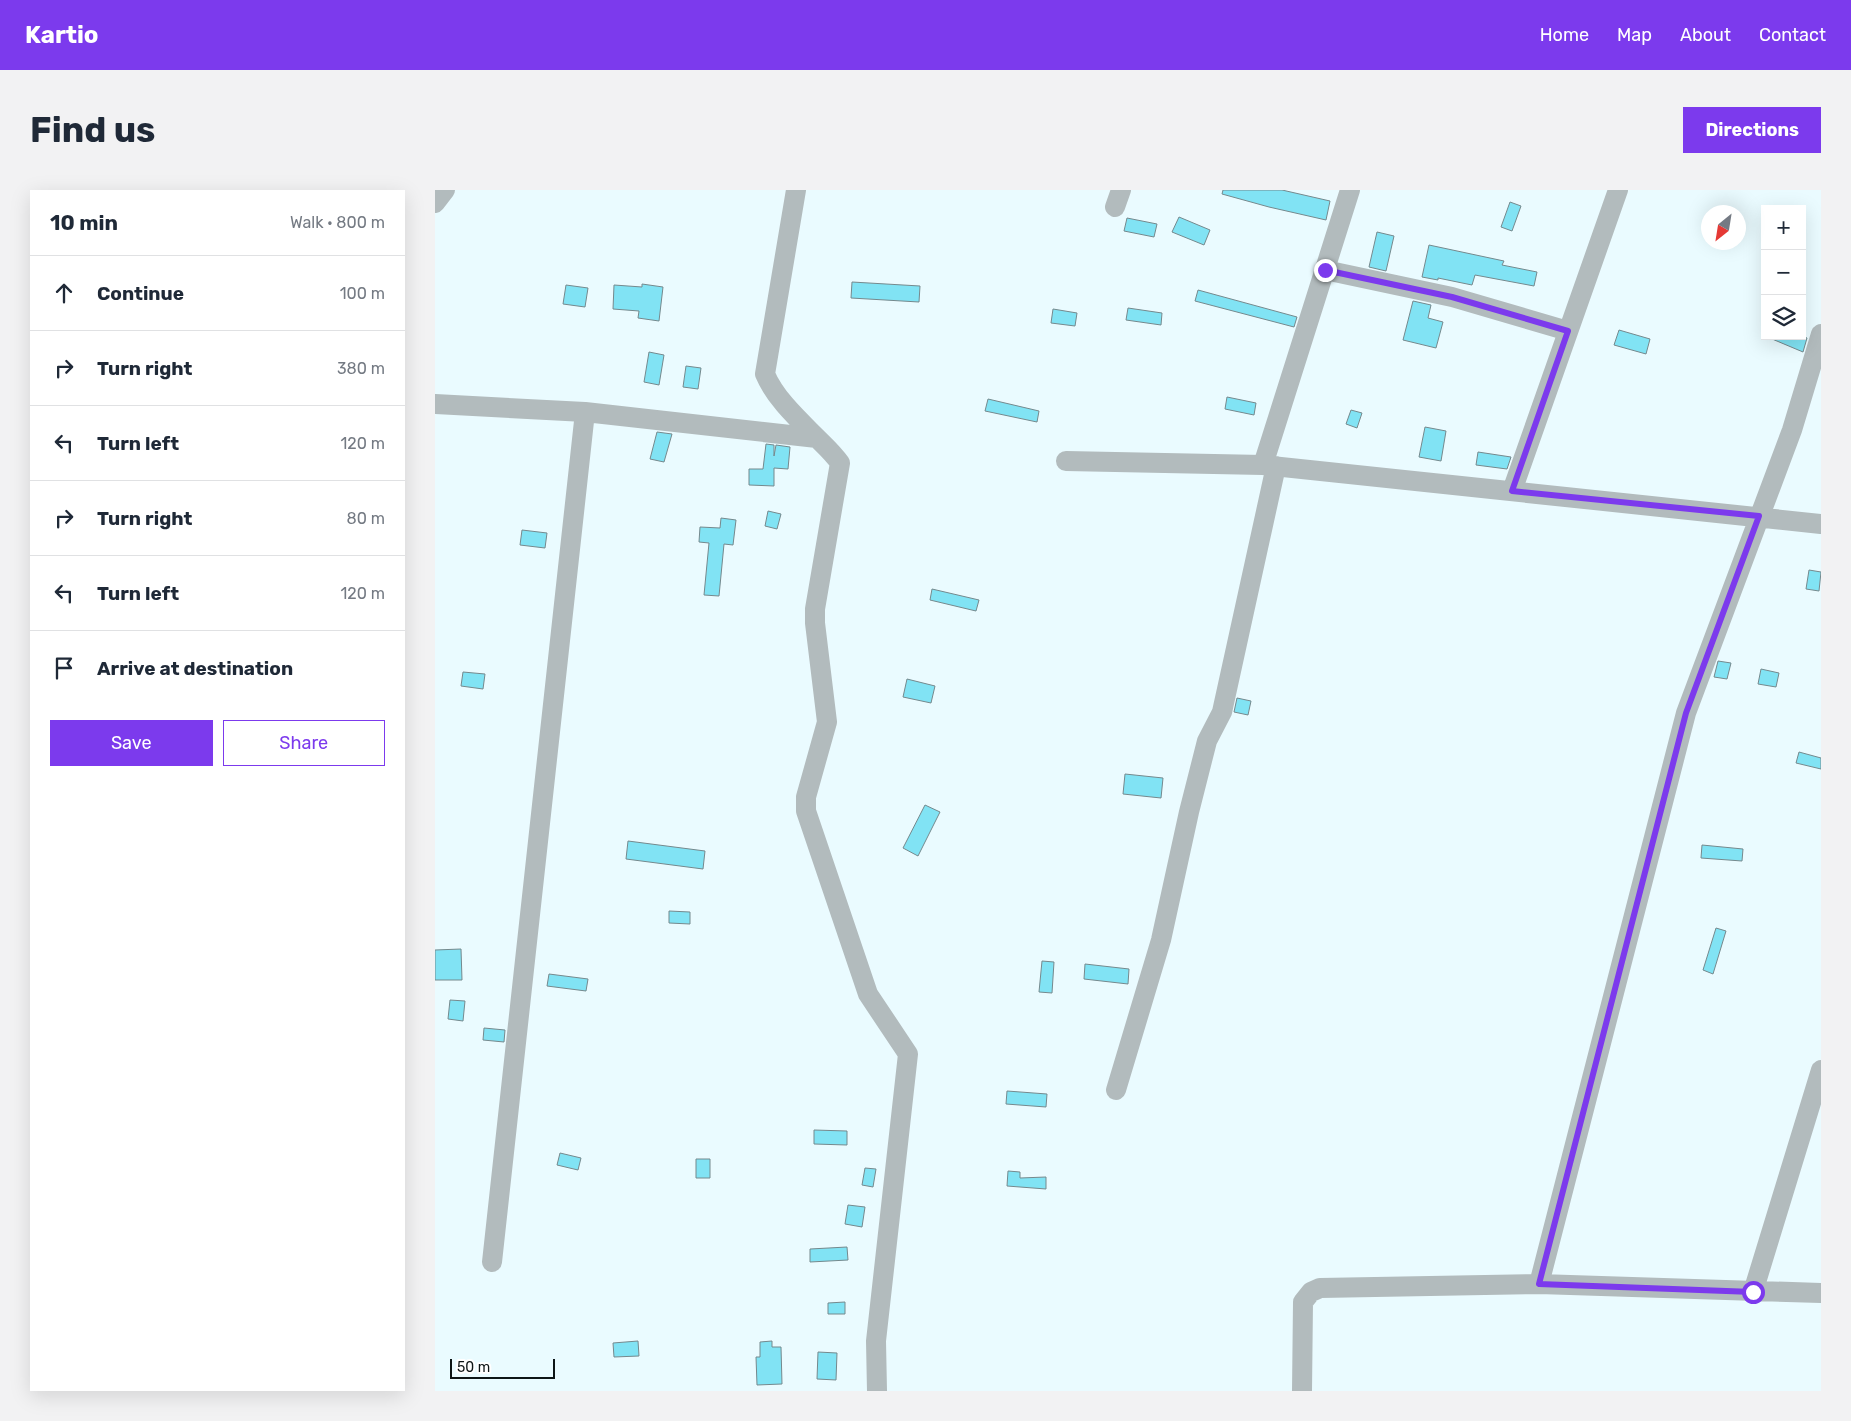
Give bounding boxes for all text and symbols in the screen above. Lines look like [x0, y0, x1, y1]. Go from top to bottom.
text: Kartio [25, 21, 99, 49]
text: Home [1540, 24, 1589, 46]
text: Map [1617, 24, 1652, 46]
text: About [1680, 24, 1731, 46]
text: Contact [1759, 24, 1826, 46]
button: Directions [1683, 107, 1821, 153]
text: Find us [30, 109, 155, 151]
north arrow [1701, 205, 1746, 250]
map controls [1761, 205, 1806, 340]
button: + [1761, 205, 1806, 250]
text: 10 min [50, 210, 118, 235]
text: Walk · 800 m [290, 213, 385, 232]
button: − [1761, 250, 1806, 295]
route end [1314, 259, 1337, 282]
icon: ahead [50, 279, 78, 307]
text: Continue [97, 282, 184, 305]
text: 100 m [340, 284, 385, 303]
button: layers [1761, 295, 1806, 340]
icon: right [50, 354, 78, 382]
text: Turn right [97, 357, 192, 380]
text: 380 m [337, 359, 385, 378]
icon: left [50, 429, 78, 457]
text: Turn left [97, 432, 179, 455]
text: 120 m [340, 434, 385, 453]
icon: right [50, 504, 78, 532]
text: Turn right [97, 507, 192, 530]
text: 80 m [347, 509, 385, 528]
icon: left [50, 579, 78, 607]
text: Turn left [97, 582, 179, 605]
text: 120 m [340, 584, 385, 603]
icon: arrive [50, 654, 78, 682]
text: Arrive at destination [97, 657, 293, 680]
button: Save [50, 720, 213, 766]
button: Share [223, 720, 385, 766]
route start [1742, 1281, 1765, 1304]
scale bar [450, 1356, 555, 1379]
text: 50 m [457, 1359, 490, 1376]

